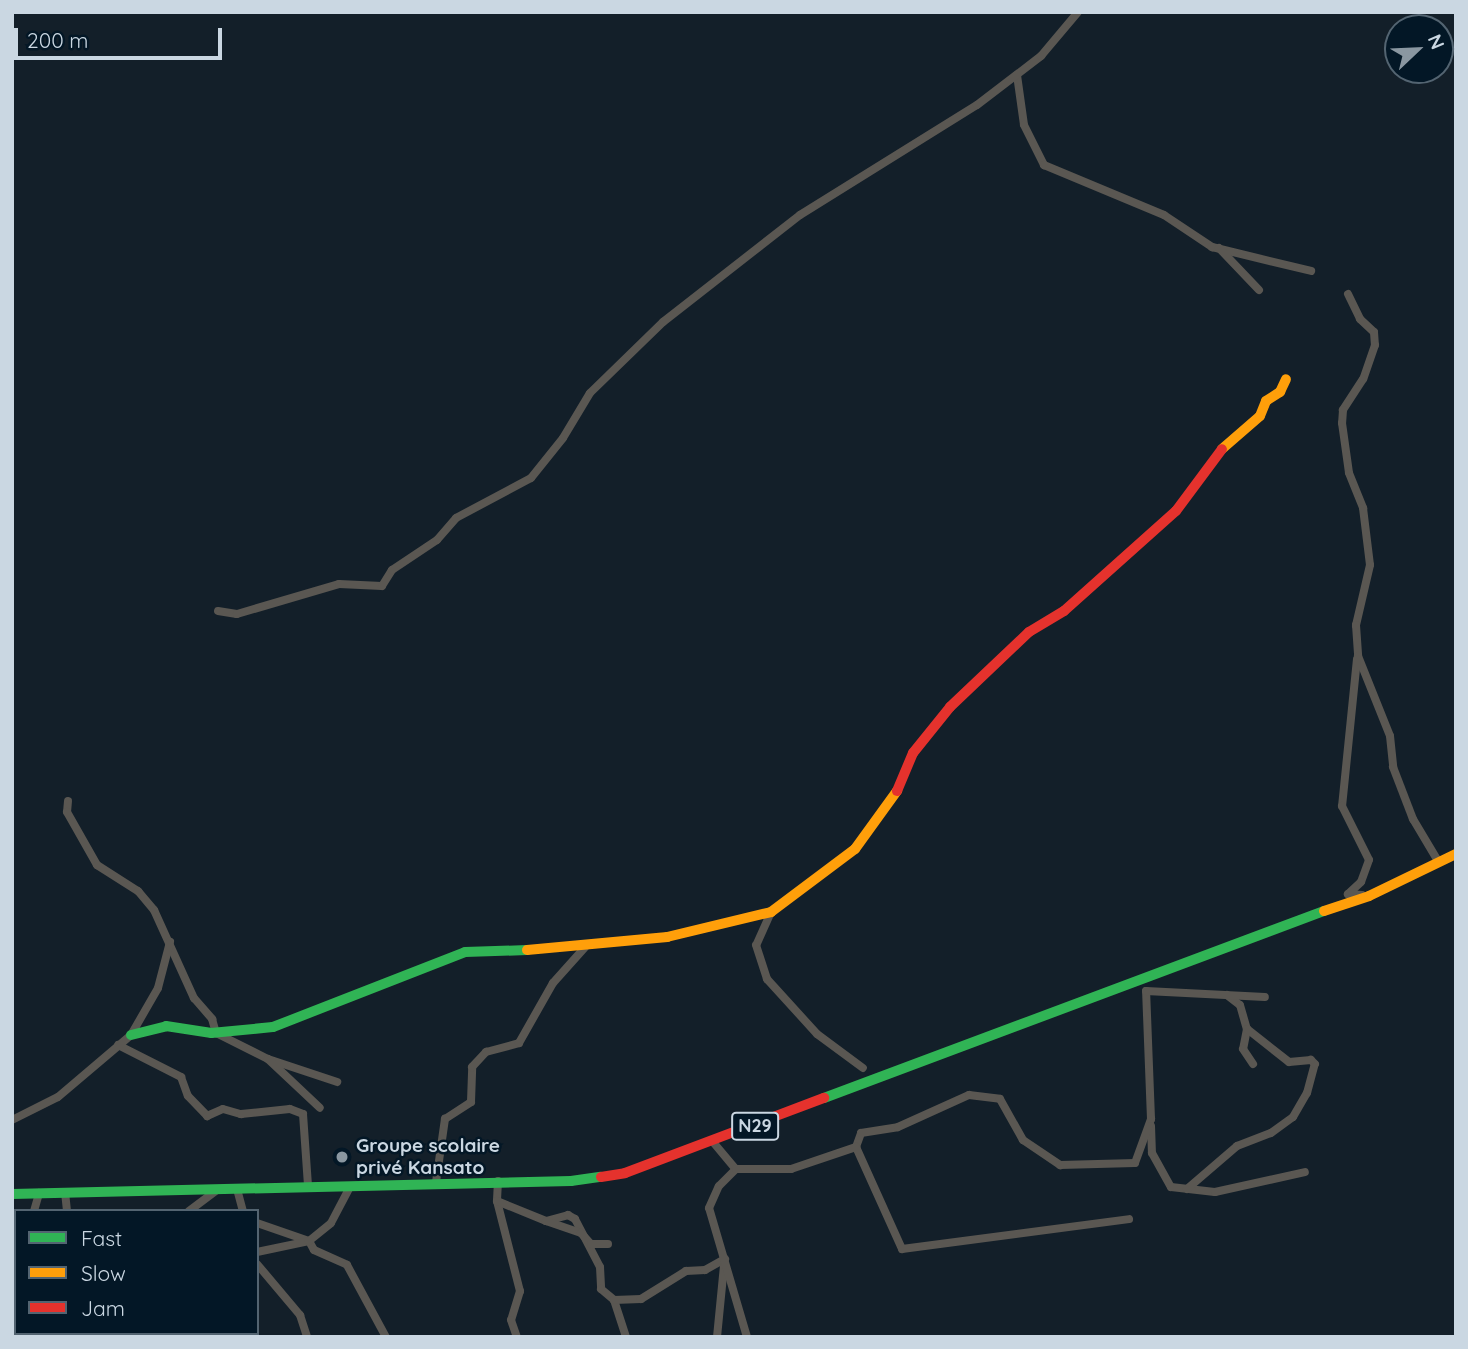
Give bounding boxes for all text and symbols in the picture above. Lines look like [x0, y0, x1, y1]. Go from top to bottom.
scale bar [18, 14, 226, 58]
north arrow [1384, 14, 1454, 84]
text: 200 m [27, 27, 89, 53]
text: N [1423, 30, 1450, 53]
road number: N29 [730, 1112, 780, 1140]
place label: Groupe scolaire privé Kansato [356, 1135, 500, 1179]
marker: Groupe scolaire privé Kansato [334, 1149, 350, 1165]
legend [14, 1209, 259, 1335]
text: Fast [81, 1225, 122, 1251]
text: Slow [81, 1260, 126, 1286]
text: Jam [81, 1295, 125, 1321]

